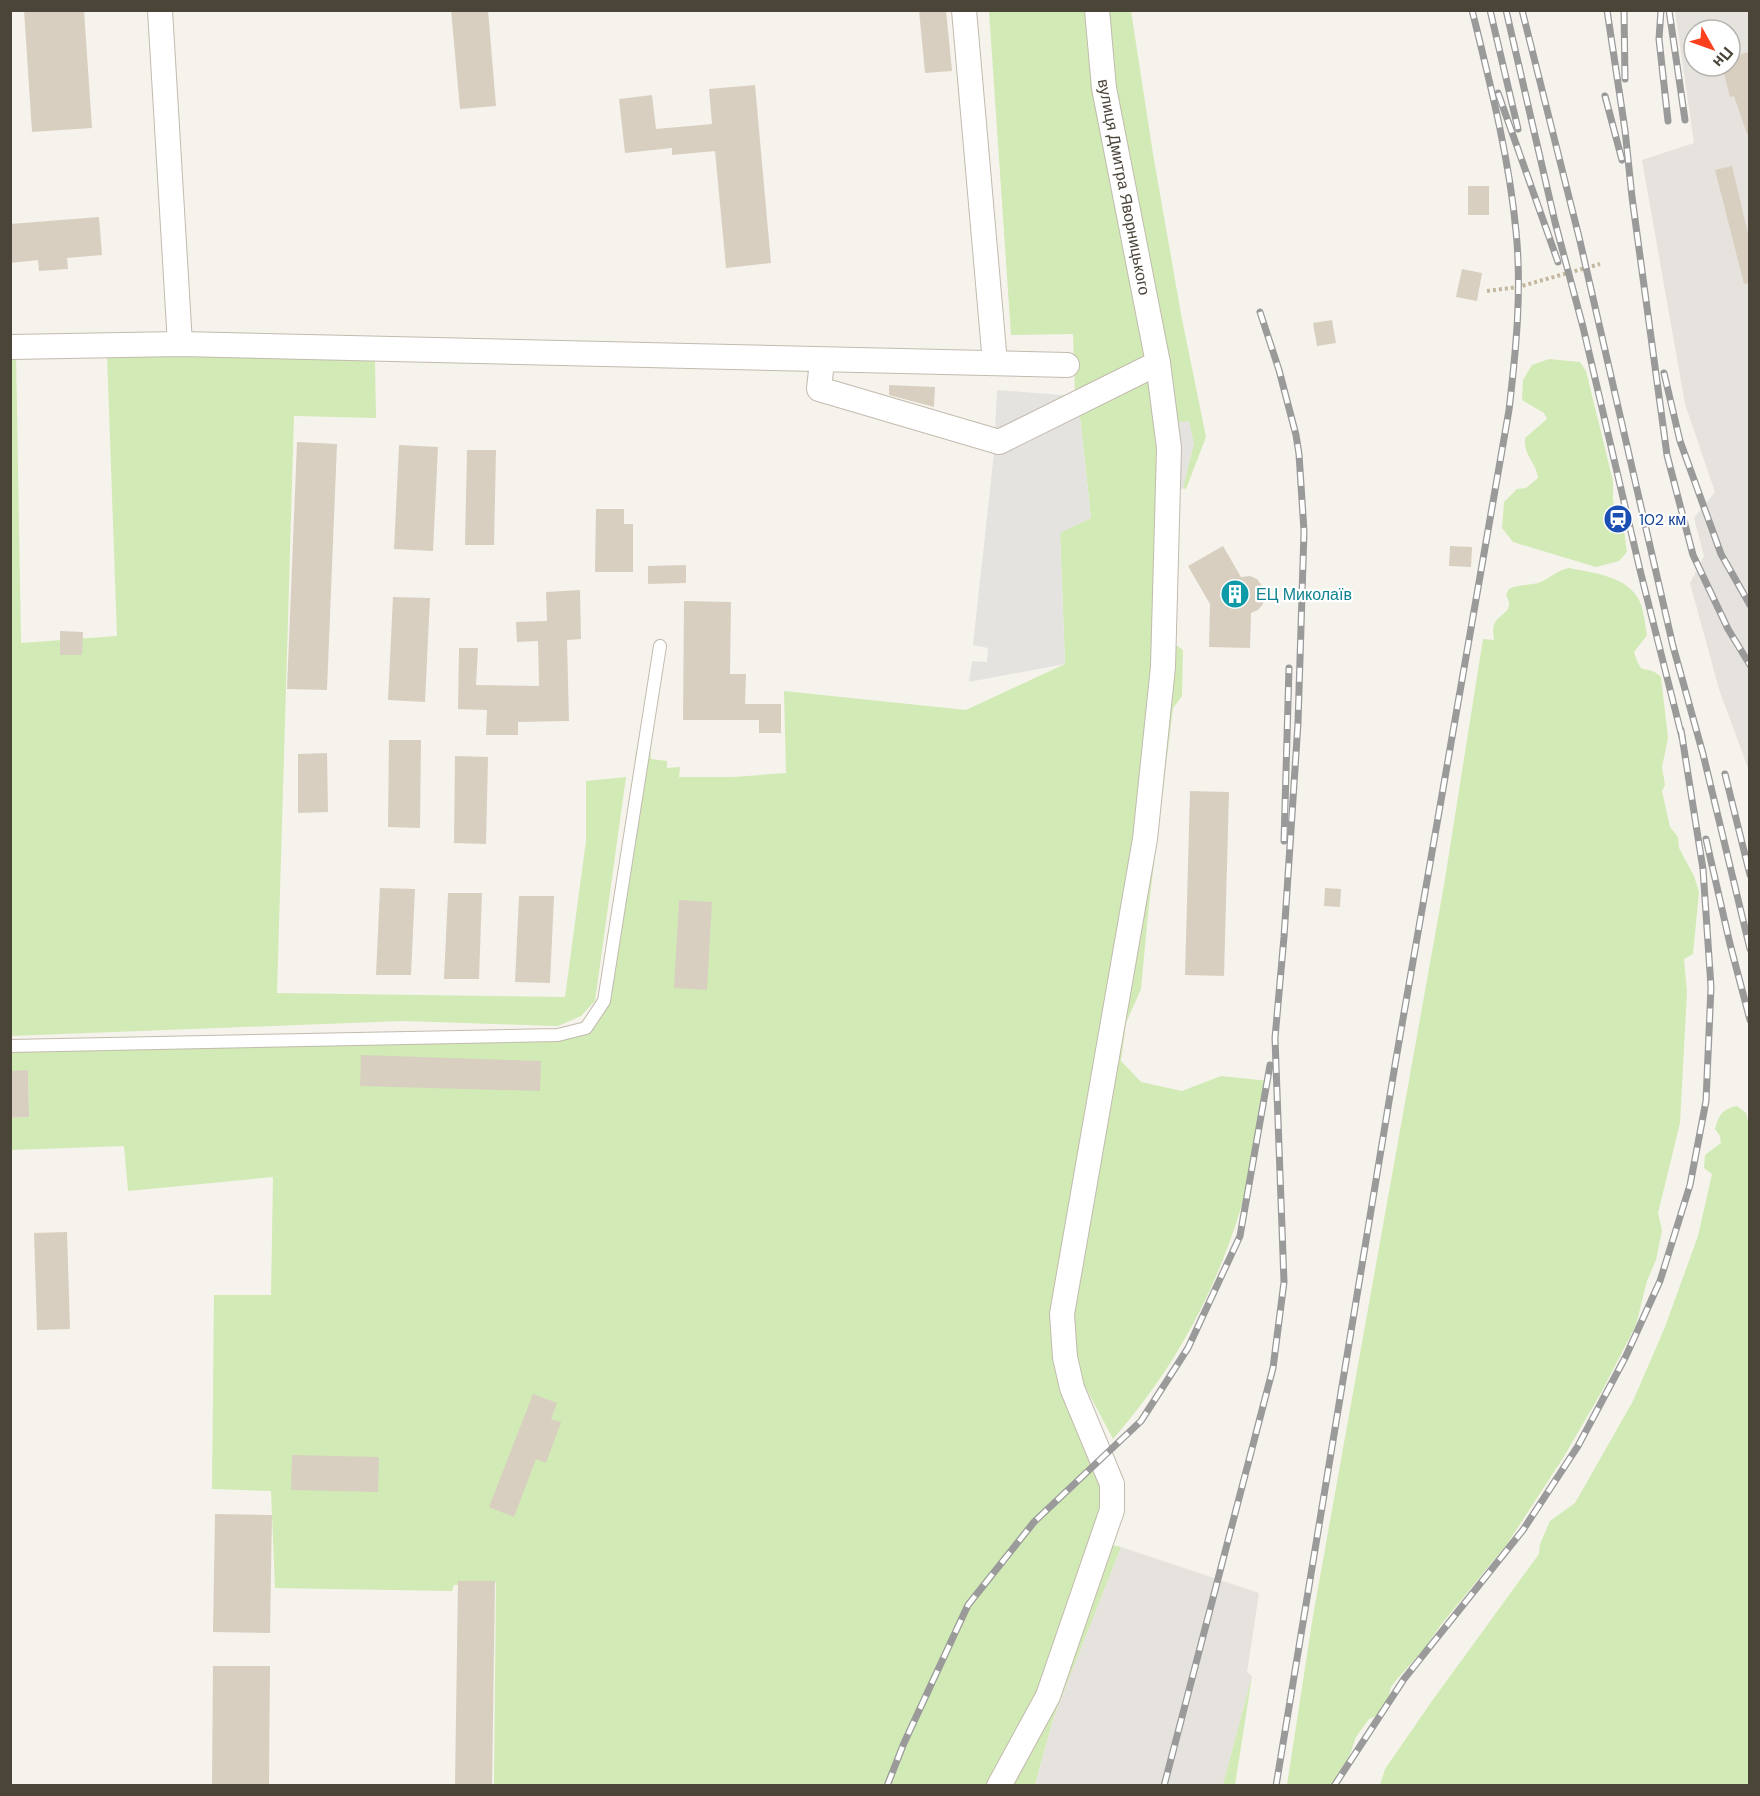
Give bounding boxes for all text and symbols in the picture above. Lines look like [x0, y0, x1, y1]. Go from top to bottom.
north arrow [1682, 18, 1742, 78]
text: Пн [1708, 42, 1738, 72]
street label: вулиця Дмитра Яворницького [1093, 77, 1155, 297]
station icon: 102 км [1602, 503, 1634, 535]
place label: 102 км [1639, 509, 1686, 530]
building icon: ЕЦ Миколаїв [1219, 578, 1251, 610]
place label: ЕЦ Миколаїв [1256, 584, 1352, 605]

